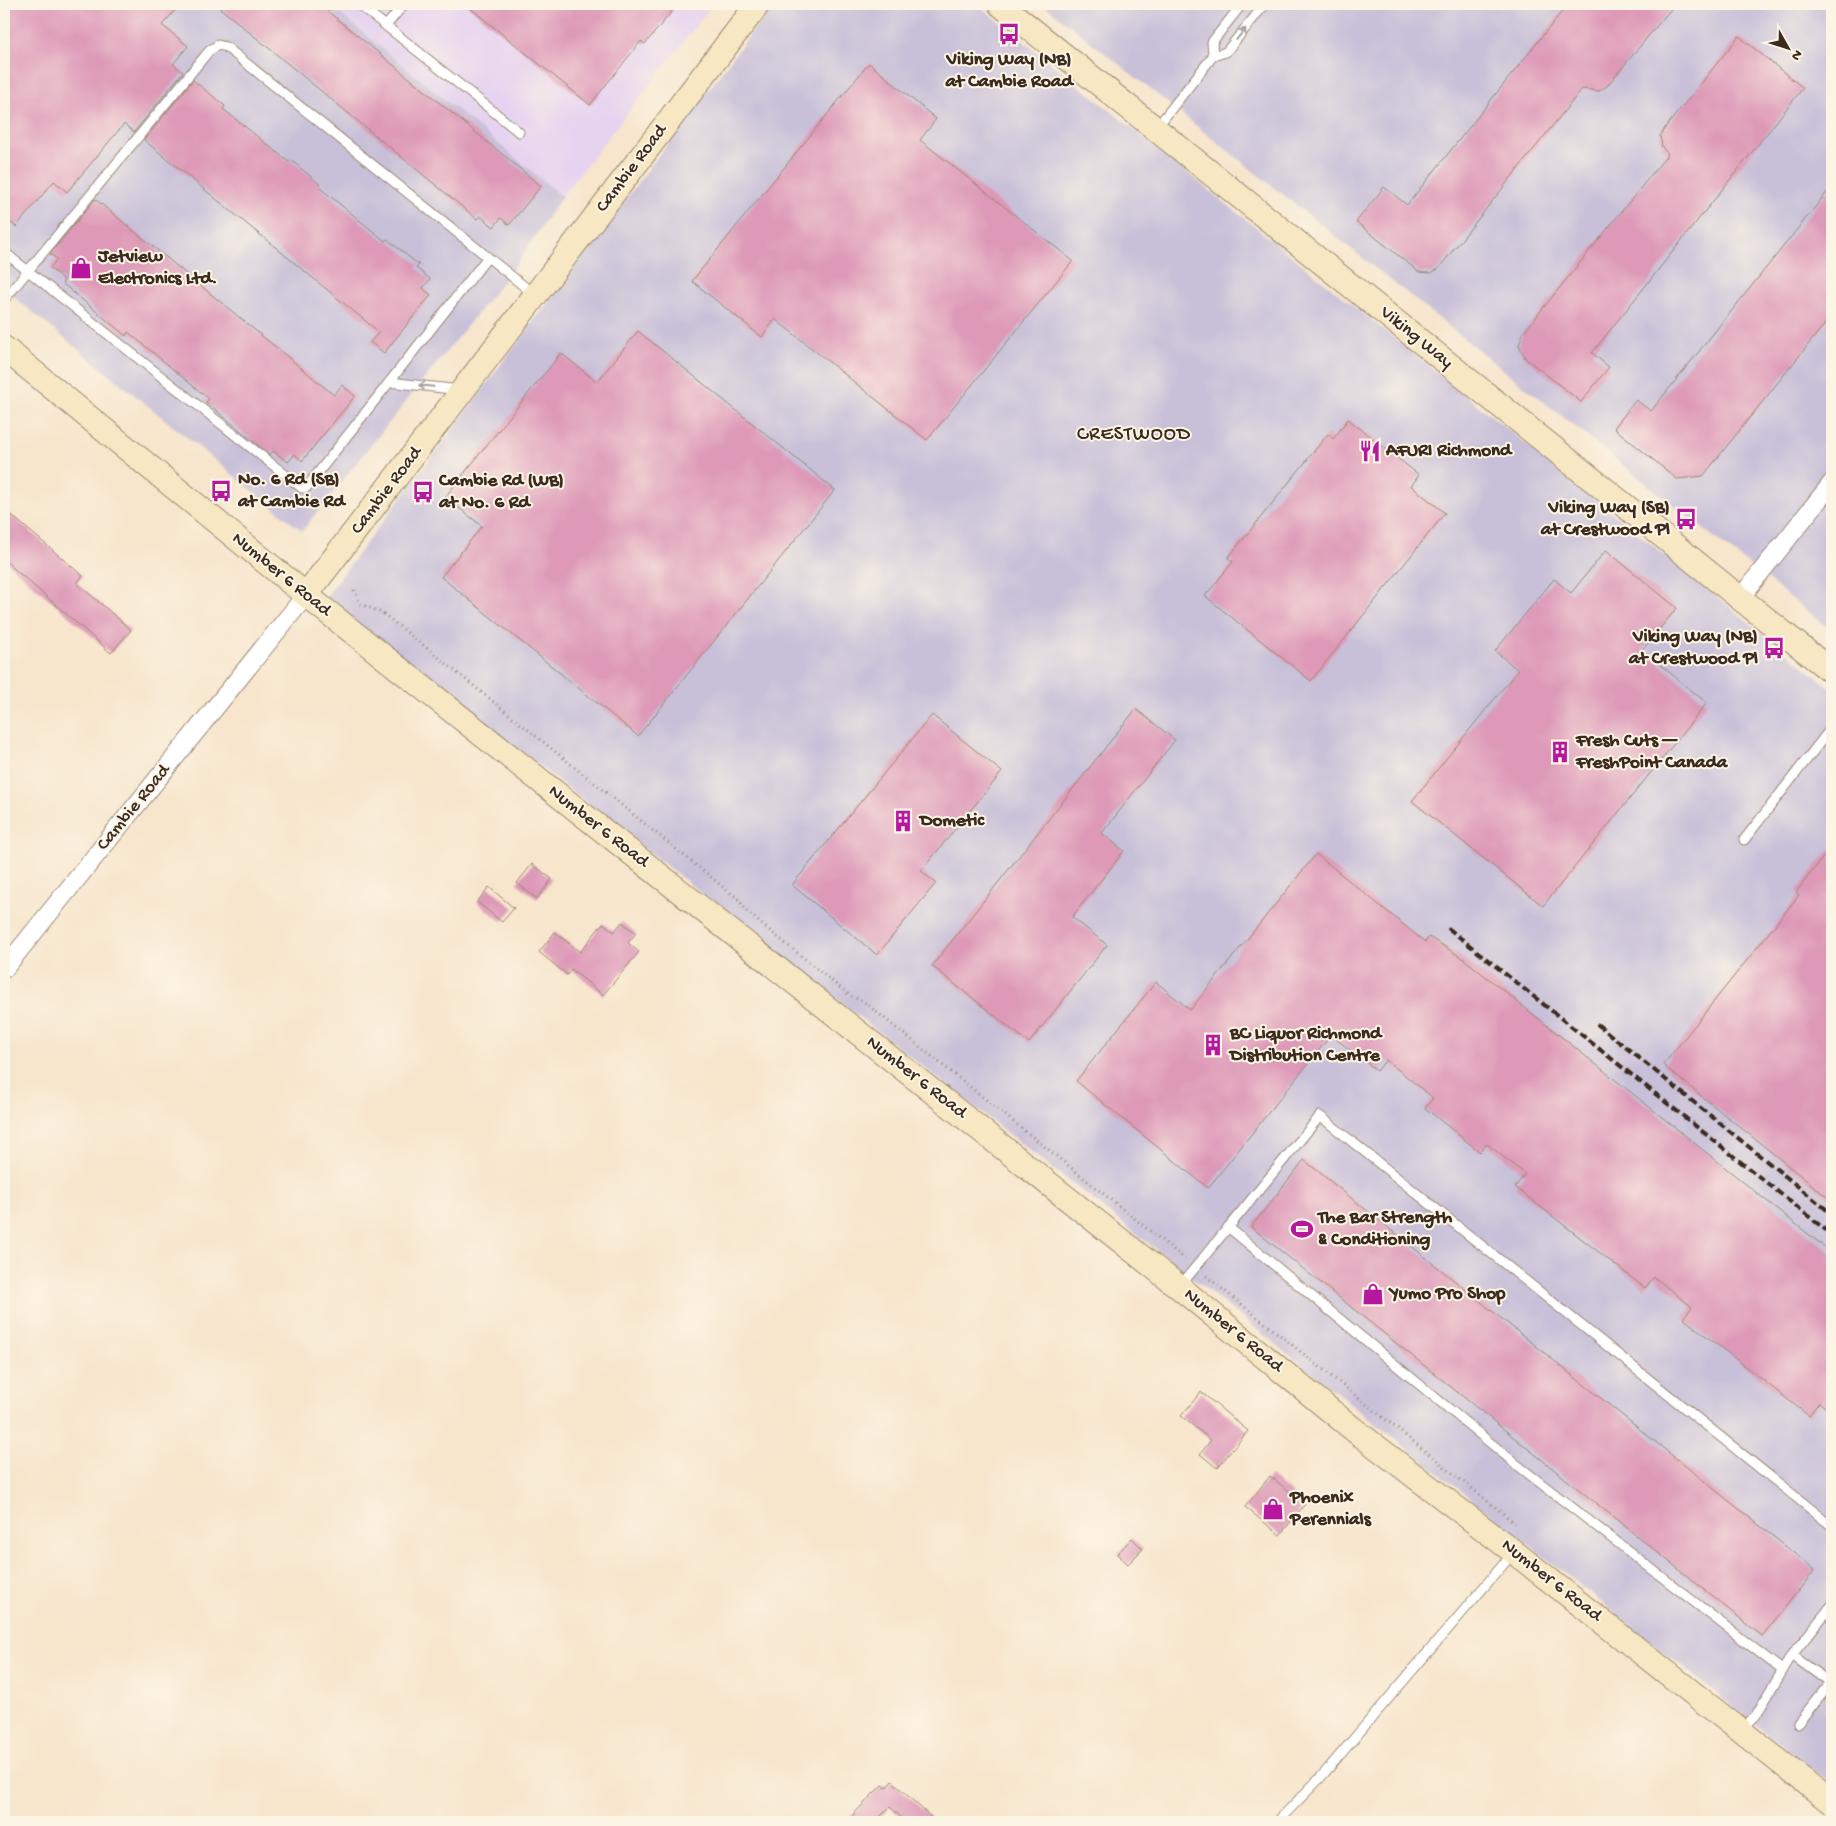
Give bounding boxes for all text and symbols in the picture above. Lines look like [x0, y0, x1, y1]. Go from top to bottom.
bus stop icon: Viking Way (NB) at Cambie Road [996, 21, 1022, 47]
north arrow [1764, 22, 1814, 72]
one-way arrow [1236, 28, 1247, 41]
text: N [1787, 46, 1806, 64]
place label: Viking Way (NB) at Cambie Road [944, 49, 1074, 94]
street label: Cambie Road [591, 119, 674, 218]
place label: Jetview Electronics Ltd. [97, 246, 218, 291]
shop icon: Jetview Electronics Ltd. [68, 255, 94, 281]
street label: Viking Way [1374, 301, 1458, 375]
one-way arrow [418, 381, 434, 391]
district label: CRESTWOOD [1077, 424, 1191, 447]
restaurant icon: AFURI Richmond [1357, 438, 1383, 464]
place label: AFURI Richmond [1385, 440, 1513, 463]
street label: Cambie Road [346, 441, 429, 540]
place label: No. 6 Rd (SB) at Cambie Rd [237, 469, 347, 514]
place label: Cambie Rd (WB) at No. 6 Rd [438, 470, 564, 515]
bus stop icon: No. 6 Rd (SB) at Cambie Rd [208, 478, 234, 504]
bus stop icon: Cambie Rd (WB) at No. 6 Rd [410, 479, 436, 505]
place label: Viking Way (SB) at Crestwood Pl [1540, 497, 1670, 542]
bus stop icon: Viking Way (SB) at Crestwood Pl [1673, 506, 1699, 532]
street label: Number 6 Road [227, 528, 337, 623]
place label: Viking Way (NB) at Crestwood Pl [1628, 626, 1758, 671]
bus stop icon: Viking Way (NB) at Crestwood Pl [1761, 635, 1787, 661]
place label: Fresh Cuts — FreshPoint Canada [1575, 730, 1729, 775]
building icon: Fresh Cuts — FreshPoint Canada [1547, 739, 1573, 765]
street label: Cambie Road [92, 759, 177, 856]
street label: Number 6 Road [543, 781, 654, 875]
building icon: Dometic [890, 808, 916, 834]
place label: Dometic [918, 810, 985, 833]
place label: BC Liquor Richmond Distribution Centre [1228, 1023, 1383, 1068]
street label: Number 6 Road [861, 1032, 972, 1126]
building icon: BC Liquor Richmond Distribution Centre [1200, 1032, 1226, 1058]
place label: The Bar Strength & Conditioning [1316, 1207, 1453, 1252]
sports icon: The Bar Strength & Conditioning [1289, 1216, 1315, 1242]
shop icon: Yumo Pro Shop [1360, 1281, 1386, 1307]
place label: Yumo Pro Shop [1388, 1283, 1506, 1306]
street label: Number 6 Road [1179, 1284, 1289, 1379]
place label: Phoenix Perennials [1289, 1487, 1372, 1532]
shop icon: Phoenix Perennials [1260, 1496, 1286, 1522]
street label: Number 6 Road [1496, 1535, 1607, 1629]

